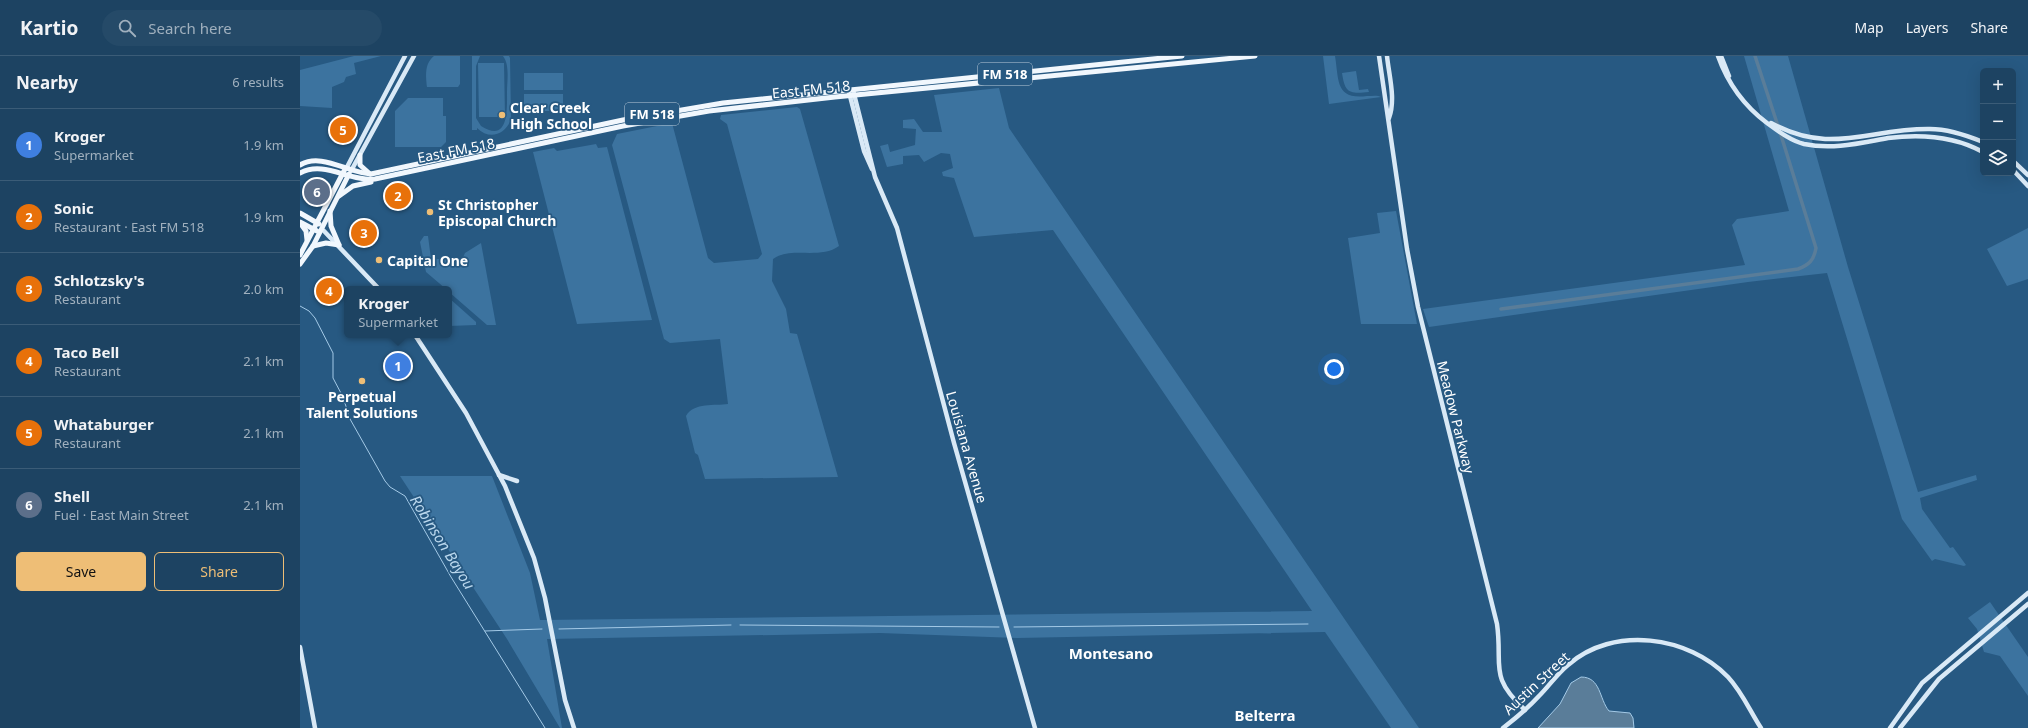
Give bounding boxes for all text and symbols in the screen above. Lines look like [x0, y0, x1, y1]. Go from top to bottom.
search box [102, 10, 382, 46]
text: Kartio [20, 15, 78, 41]
icon: search [116, 17, 138, 39]
text: Search here [148, 18, 232, 38]
text: Map [1855, 18, 1884, 37]
text: Layers [1906, 18, 1948, 37]
text: Share [1970, 18, 2008, 37]
road number: FM 518 [978, 63, 1032, 85]
map controls [1980, 68, 2016, 176]
button: + [1980, 68, 2016, 104]
text: Nearby [16, 71, 78, 94]
text: 6 results [232, 73, 284, 91]
street label: East FM 518 [771, 75, 851, 103]
place label: Clear Creek High School [510, 98, 592, 133]
road number: FM 518 [625, 103, 679, 125]
button: − [1980, 104, 2016, 140]
marker: Clear Creek High School [497, 110, 507, 120]
pin: 5 [330, 115, 356, 145]
text: Kroger [54, 126, 105, 146]
street label: East FM 518 [416, 133, 496, 167]
text: 1 [25, 136, 33, 154]
text: 1.9 km [243, 136, 284, 154]
button: layers [1980, 140, 2016, 176]
text: Supermarket [54, 146, 134, 164]
pin: 6 [304, 177, 330, 207]
pin: 2 [385, 181, 411, 211]
place label: St Christopher Episcopal Church [438, 195, 556, 230]
text: Sonic [54, 198, 94, 218]
marker: St Christopher Episcopal Church [425, 207, 435, 217]
text: 2 [25, 208, 33, 226]
text: 1.9 km [243, 208, 284, 226]
text: Restaurant · East FM 518 [54, 218, 204, 236]
pin: 3 [351, 218, 377, 248]
place label: Capital One [387, 251, 468, 270]
marker: Capital One [374, 255, 384, 265]
text: Schlotzsky's [54, 270, 145, 290]
pin: 4 [316, 276, 342, 306]
text: 3 [25, 280, 33, 298]
text: 2.0 km [243, 280, 284, 298]
popup [344, 286, 452, 338]
text: Restaurant [54, 290, 121, 308]
text: Kroger [358, 293, 409, 313]
text: Supermarket [358, 313, 438, 331]
text: Taco Bell [54, 342, 119, 362]
pin: 1 [385, 351, 411, 381]
text: 4 [25, 352, 33, 370]
text: 2.1 km [243, 352, 284, 370]
your location [1324, 359, 1344, 379]
street label: Meadow Parkway [1433, 359, 1479, 476]
text: Restaurant [54, 362, 121, 380]
marker: Perpetual Talent Solutions [357, 376, 367, 386]
place label: Perpetual Talent Solutions [306, 387, 418, 422]
street label: Louisiana Avenue [942, 389, 992, 505]
text: Whataburger [54, 414, 154, 434]
text: 5 [25, 424, 33, 442]
text: 2.1 km [243, 424, 284, 442]
text: Restaurant [54, 434, 121, 452]
text: Shell [54, 486, 90, 506]
water label: Robinson Bayou [406, 491, 480, 593]
text: 6 [25, 496, 33, 514]
text: 2.1 km [243, 496, 284, 514]
text: Fuel · East Main Street [54, 506, 189, 524]
button: Save [16, 552, 146, 591]
button: Share [154, 552, 284, 591]
district label: Montesano [1069, 643, 1153, 663]
street label: Austin Street [1499, 647, 1573, 719]
district label: Belterra [1235, 705, 1295, 725]

